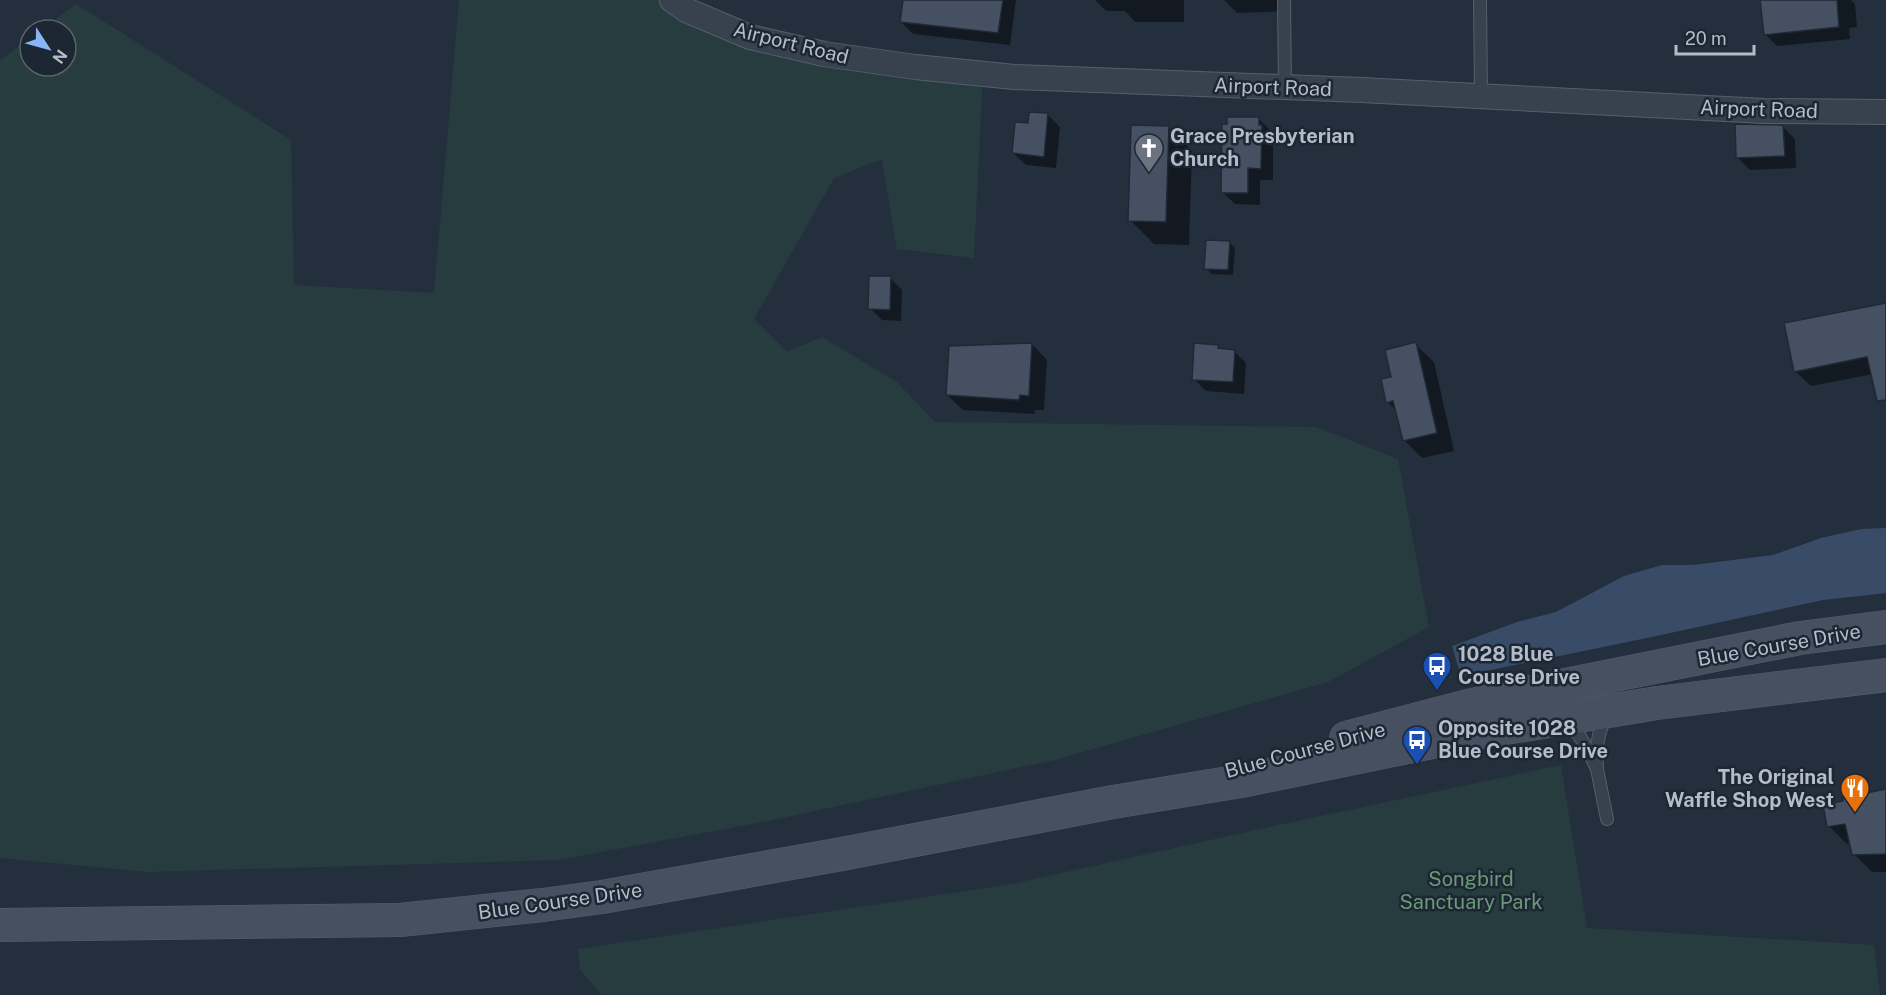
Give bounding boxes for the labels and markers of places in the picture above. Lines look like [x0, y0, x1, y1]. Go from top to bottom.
place label: Grace Presbyterian Church [1170, 124, 1355, 171]
church icon: Grace Presbyterian Church [1133, 132, 1165, 174]
place label: 1028 Blue Course Drive [1458, 642, 1580, 689]
bus stop icon: 1028 Blue Course Drive [1421, 650, 1453, 692]
place label: Opposite 1028 Blue Course Drive [1438, 716, 1608, 763]
bus stop icon: Opposite 1028 Blue Course Drive [1401, 724, 1433, 766]
place label: The Original Waffle Shop West [1665, 765, 1834, 812]
restaurant icon: The Original Waffle Shop West [1839, 772, 1871, 814]

